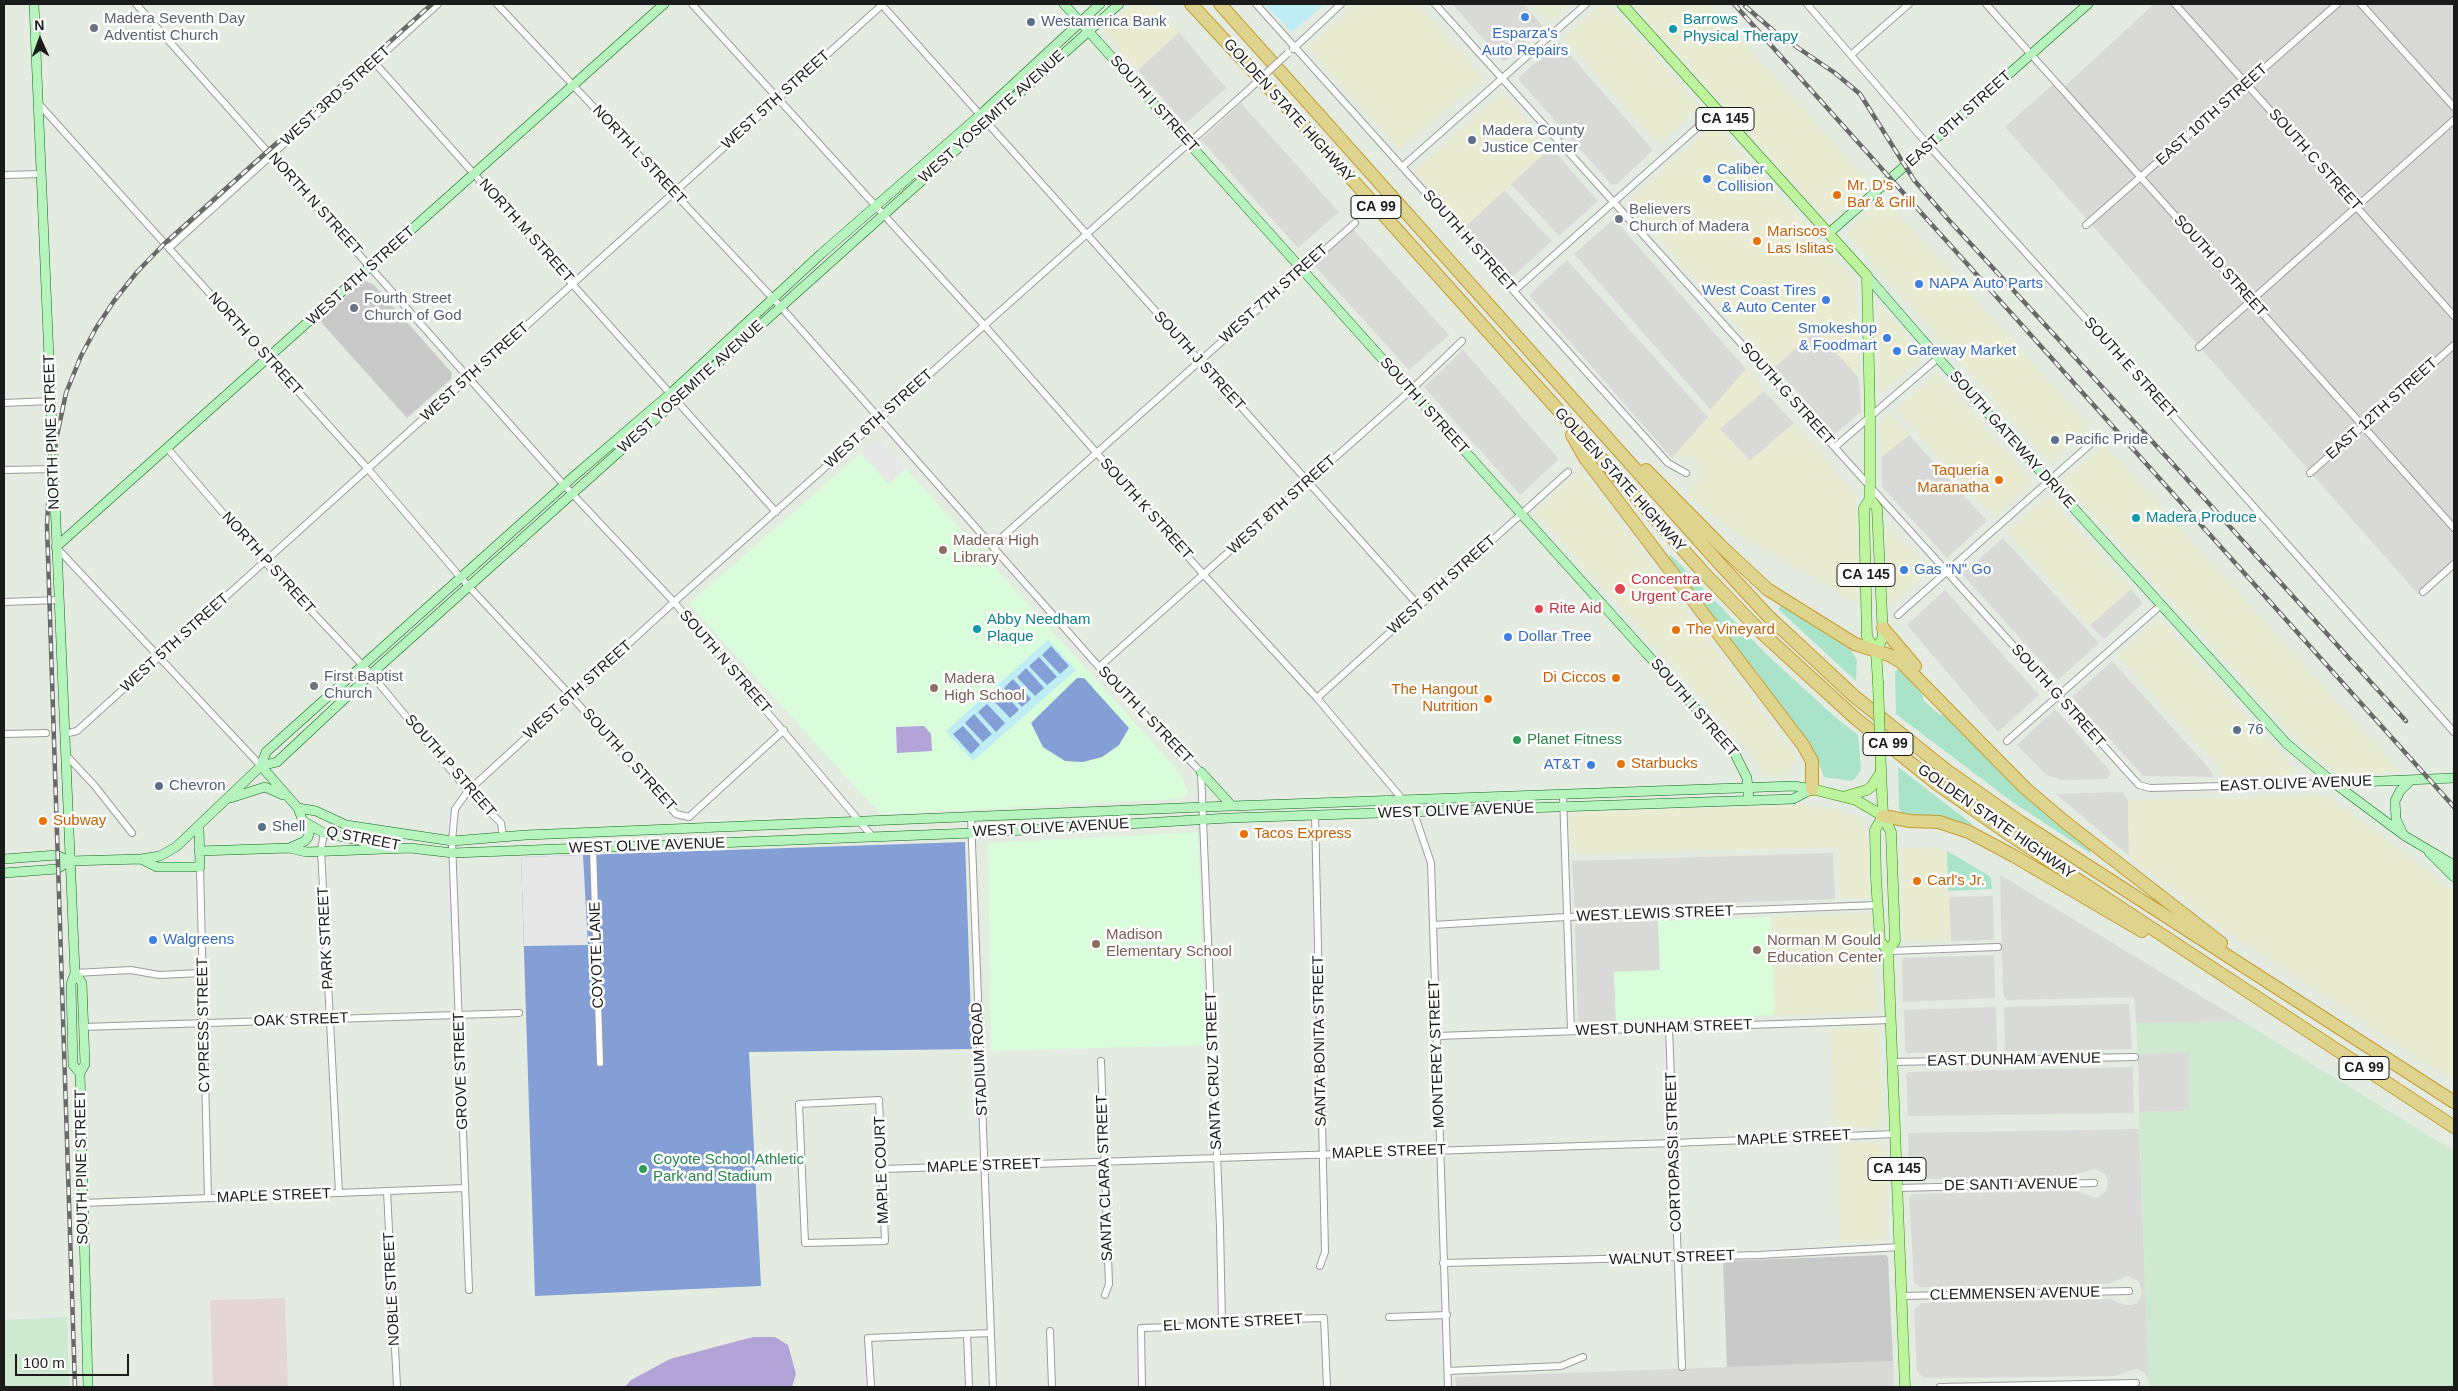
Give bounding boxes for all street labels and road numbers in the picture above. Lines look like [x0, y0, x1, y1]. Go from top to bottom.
street label: GOLDEN STATE HIGHWAY [1219, 35, 1359, 187]
street label: WEST 3RD STREET [278, 42, 394, 150]
street label: WEST 5TH STREET [718, 47, 834, 153]
street label: WEST YOSEMITE AVENUE [915, 47, 1069, 187]
street label: SOUTH I STREET [1106, 52, 1202, 156]
street label: EAST 10TH STREET [2153, 60, 2271, 170]
street label: EAST 9TH STREET [1903, 67, 2015, 171]
street label: NORTH L STREET [588, 102, 690, 208]
street label: SOUTH C STREET [2265, 105, 2365, 215]
road number: CA 145 [1696, 108, 1754, 130]
street label: NORTH N STREET [264, 149, 366, 259]
street label: NORTH M STREET [475, 176, 577, 286]
street label: SOUTH H STREET [1419, 186, 1519, 296]
road number: CA 99 [1351, 196, 1401, 218]
street label: SOUTH D STREET [2170, 211, 2270, 321]
street label: WEST 4TH STREET [303, 223, 419, 329]
street label: WEST 7TH STREET [1216, 241, 1332, 347]
street label: NORTH O STREET [204, 289, 306, 399]
street label: SOUTH J STREET [1150, 308, 1248, 414]
street label: SOUTH E STREET [2080, 314, 2180, 422]
street label: WEST YOSEMITE AVENUE [614, 317, 768, 457]
street label: WEST 5TH STREET [417, 319, 533, 425]
street label: SOUTH G STREET [1736, 339, 1838, 449]
street label: NORTH PINE STREET [40, 354, 64, 510]
street label: SOUTH I STREET [1376, 354, 1472, 458]
street label: EAST 12TH STREET [2323, 354, 2441, 464]
street label: WEST 6TH STREET [821, 366, 937, 472]
street label: SOUTH GATEWAY DRIVE [1945, 368, 2079, 512]
street label: GOLDEN STATE HIGHWAY [1550, 404, 1690, 556]
street label: WEST 8TH STREET [1224, 452, 1340, 558]
street label: SOUTH K STREET [1096, 455, 1196, 563]
street label: NORTH P STREET [218, 508, 318, 618]
street label: WEST 9TH STREET [1384, 532, 1500, 638]
road number: CA 145 [1837, 564, 1895, 586]
street label: WEST 5TH STREET [117, 590, 233, 696]
street label: SOUTH N STREET [675, 607, 775, 717]
street label: WEST 6TH STREET [520, 637, 636, 743]
street label: SOUTH G STREET [2007, 641, 2109, 751]
street label: SOUTH I STREET [1646, 655, 1742, 761]
street label: SOUTH L STREET [1094, 663, 1196, 767]
street label: SOUTH O STREET [578, 705, 680, 815]
street label: SOUTH P STREET [401, 711, 499, 821]
road number: CA 99 [1863, 732, 1913, 756]
street label: GOLDEN STATE HIGHWAY [1914, 761, 2078, 883]
street label: EAST OLIVE AVENUE [2220, 772, 2372, 796]
street label: WEST OLIVE AVENUE [1378, 799, 1534, 823]
street label: WEST OLIVE AVENUE [972, 815, 1130, 841]
street label: Q STREET [324, 823, 402, 855]
street label: WEST OLIVE AVENUE [569, 834, 725, 858]
street label: PARK STREET [314, 886, 338, 990]
street label: COYOTE LANE [586, 901, 608, 1009]
street label: WEST LEWIS STREET [1576, 902, 1734, 926]
street label: SANTA BONITA STREET [1310, 955, 1330, 1127]
street label: CYPRESS STREET [194, 957, 214, 1093]
street label: MONTEREY STREET [1425, 980, 1449, 1128]
street label: SANTA CRUZ STREET [1202, 992, 1226, 1150]
street label: STADIUM ROAD [968, 1002, 992, 1116]
street label: OAK STREET [253, 1009, 349, 1031]
street label: GROVE STREET [450, 1012, 472, 1130]
street label: WEST DUNHAM STREET [1575, 1016, 1753, 1040]
street label: EAST DUNHAM AVENUE [1927, 1049, 2101, 1071]
road number: CA 99 [2339, 1056, 2389, 1080]
street label: CORTOPASSI STREET [1662, 1072, 1686, 1232]
street label: SOUTH PINE STREET [72, 1089, 92, 1245]
street label: SANTA CLARA STREET [1093, 1095, 1117, 1261]
street label: MAPLE COURT [871, 1116, 893, 1224]
street label: MAPLE STREET [1737, 1126, 1851, 1150]
street label: MAPLE STREET [1332, 1141, 1446, 1163]
street label: MAPLE STREET [927, 1155, 1041, 1177]
road number: CA 145 [1868, 1158, 1926, 1180]
street label: DE SANTI AVENUE [1944, 1175, 2078, 1195]
street label: MAPLE STREET [217, 1185, 331, 1207]
street label: NOBLE STREET [380, 1232, 404, 1346]
street label: WALNUT STREET [1609, 1247, 1735, 1269]
street label: CLEMMENSEN AVENUE [1930, 1284, 2100, 1304]
street label: EL MONTE STREET [1163, 1310, 1303, 1336]

